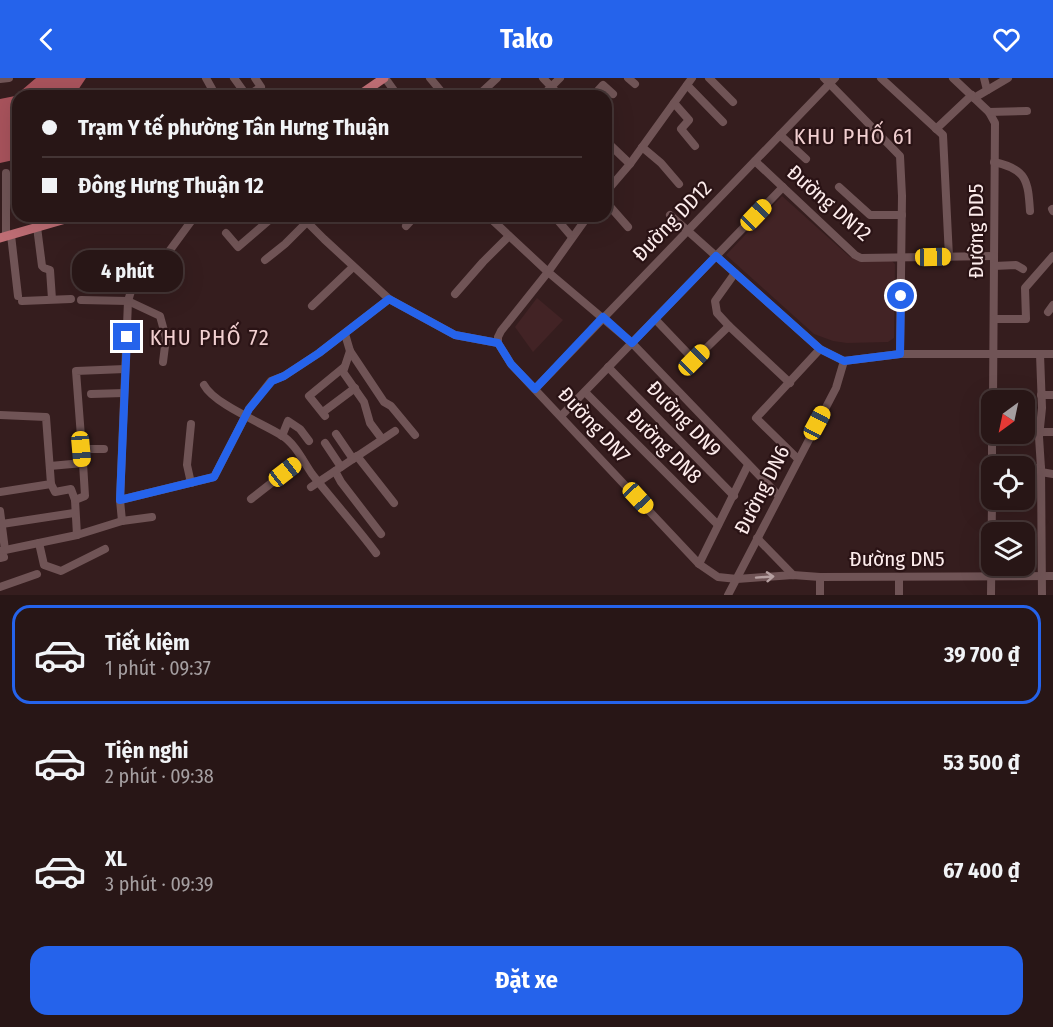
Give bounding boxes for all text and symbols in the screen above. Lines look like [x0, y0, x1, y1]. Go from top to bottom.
icon: back [30, 23, 63, 56]
text: Tako [500, 23, 553, 55]
icon: heart [990, 23, 1023, 56]
text: Trạm Y tế phường Tân Hưng Thuận [78, 114, 389, 141]
district label: KHU PHỐ 61 [794, 120, 914, 150]
street label: Đường DN12 [781, 159, 877, 247]
text: Đông Hưng Thuận 12 [78, 172, 264, 199]
street label: Đường DD12 [627, 175, 717, 267]
street label: Đường DD5 [963, 184, 989, 278]
car [737, 196, 775, 234]
car [915, 248, 951, 266]
callout: 4 phút [72, 250, 182, 292]
text: 4 phút [101, 259, 154, 283]
route start [887, 282, 914, 309]
district label: KHU PHỐ 72 [150, 321, 270, 351]
route end [113, 323, 140, 350]
car [675, 341, 713, 379]
street label: Đường DN9 [641, 375, 727, 463]
street label: Đường DN7 [552, 382, 636, 468]
north arrow [981, 390, 1035, 444]
map controls [981, 390, 1035, 576]
street label: Đường DN8 [621, 403, 707, 489]
car [801, 403, 833, 443]
car [70, 430, 92, 468]
street label: Đường DN6 [729, 441, 795, 539]
car [265, 454, 305, 490]
button: locate [981, 456, 1035, 510]
car [619, 479, 657, 517]
button: layers [981, 522, 1035, 576]
street label: Đường DN5 [849, 546, 945, 572]
one-way arrow [754, 572, 774, 583]
icon: car [33, 628, 87, 682]
text: Tiết kiệm [105, 629, 190, 656]
text: 39 700 ₫ [944, 641, 1020, 668]
text: 1 phút · 09:37 [105, 656, 211, 680]
icon: car [33, 736, 87, 790]
text: Tiện nghi [105, 737, 188, 764]
text: 53 500 ₫ [943, 749, 1020, 776]
text: 2 phút · 09:38 [105, 764, 214, 788]
icon: car [33, 844, 87, 898]
text: XL [105, 845, 127, 872]
text: 67 400 ₫ [943, 857, 1020, 884]
text: 3 phút · 09:39 [105, 872, 213, 896]
button: Đặt xe [30, 946, 1023, 1015]

